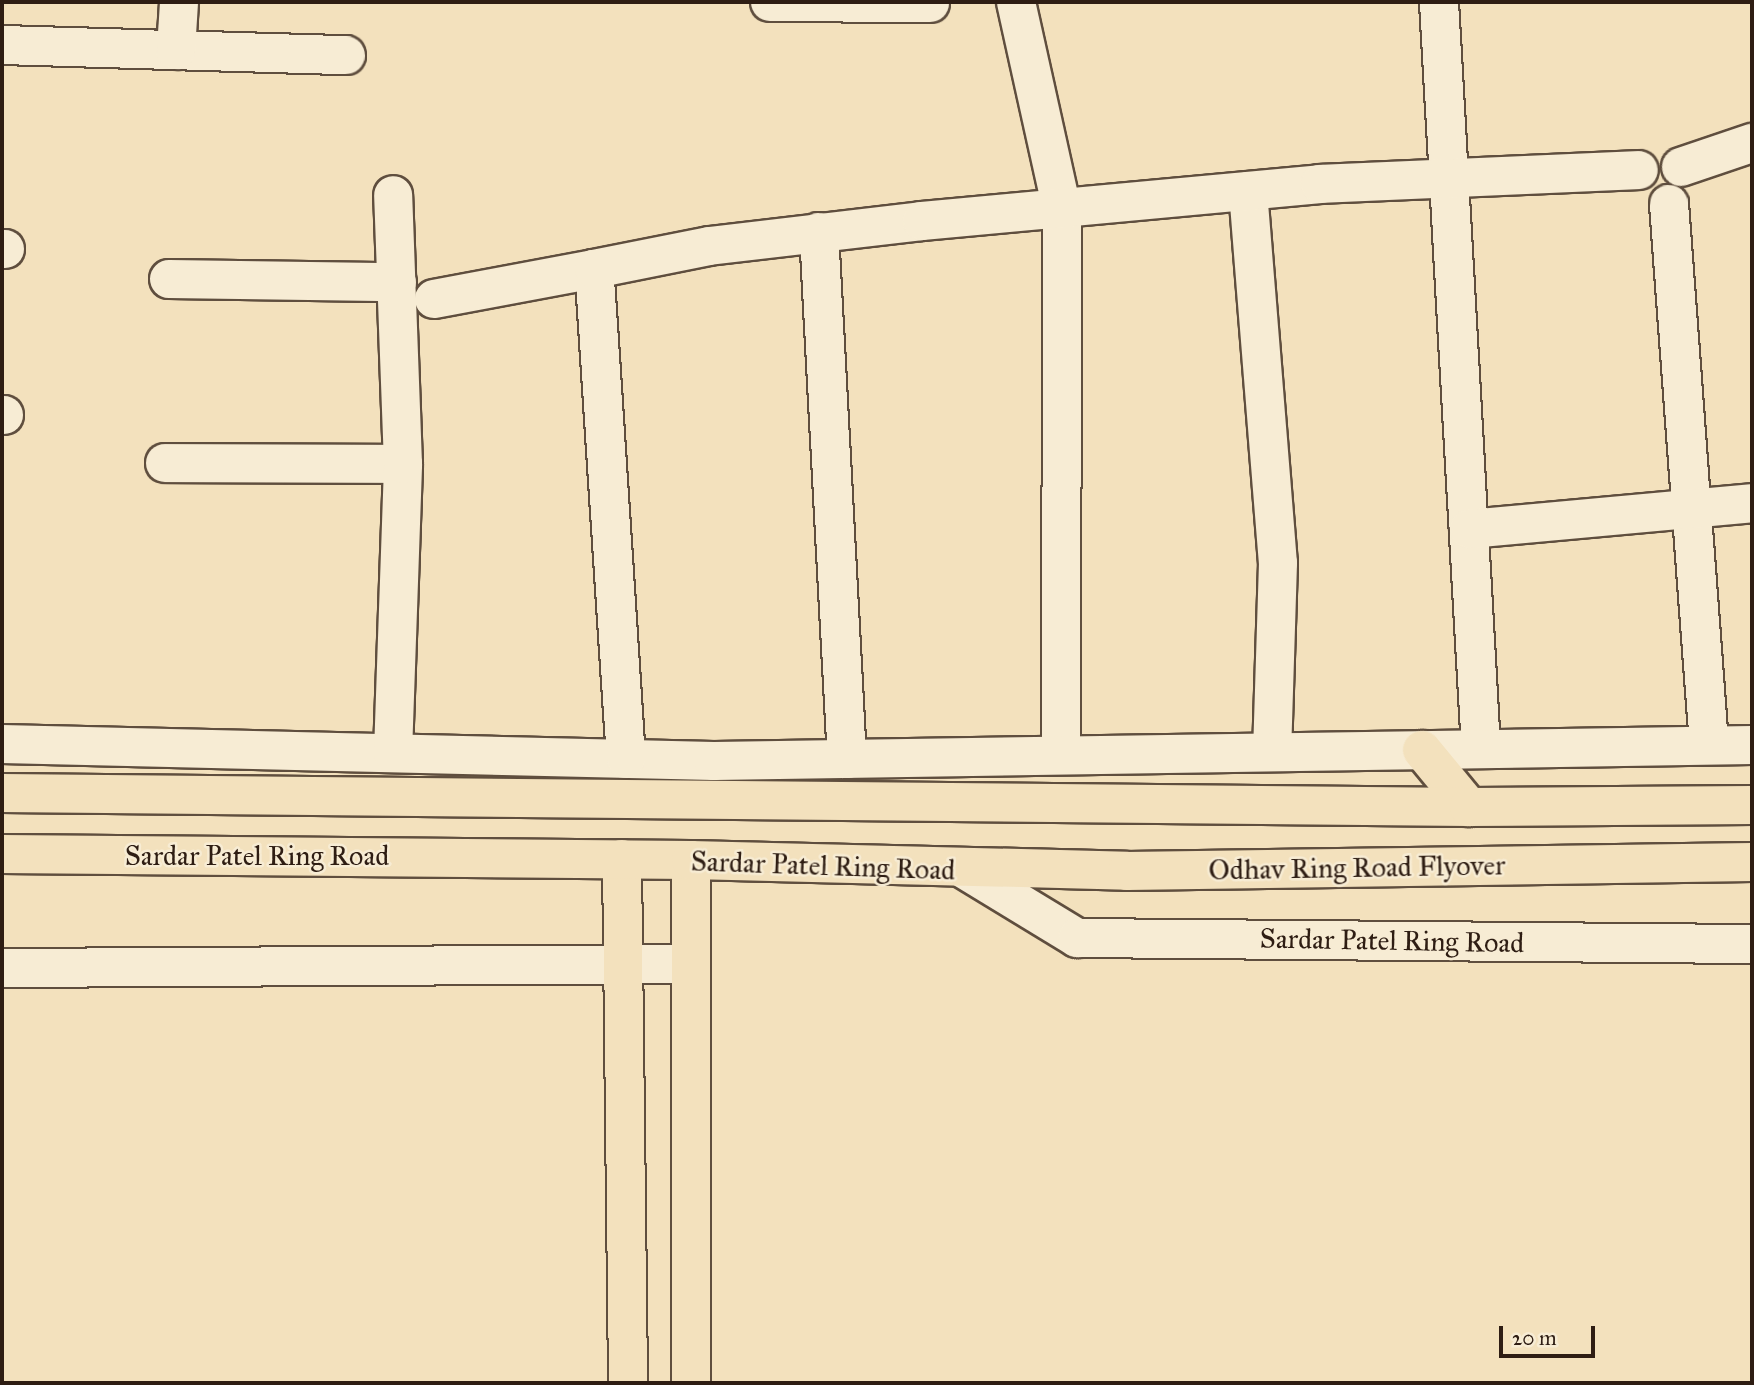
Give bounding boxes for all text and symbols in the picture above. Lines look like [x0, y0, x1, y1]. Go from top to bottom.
street label: Sardar Patel Ring Road [125, 839, 389, 873]
street label: Sardar Patel Ring Road [690, 845, 956, 887]
street label: Odhav Ring Road Flyover [1208, 849, 1506, 887]
street label: Sardar Patel Ring Road [1259, 922, 1525, 960]
scale bar [1502, 1312, 1598, 1356]
text: 20 m [1512, 1325, 1557, 1351]

